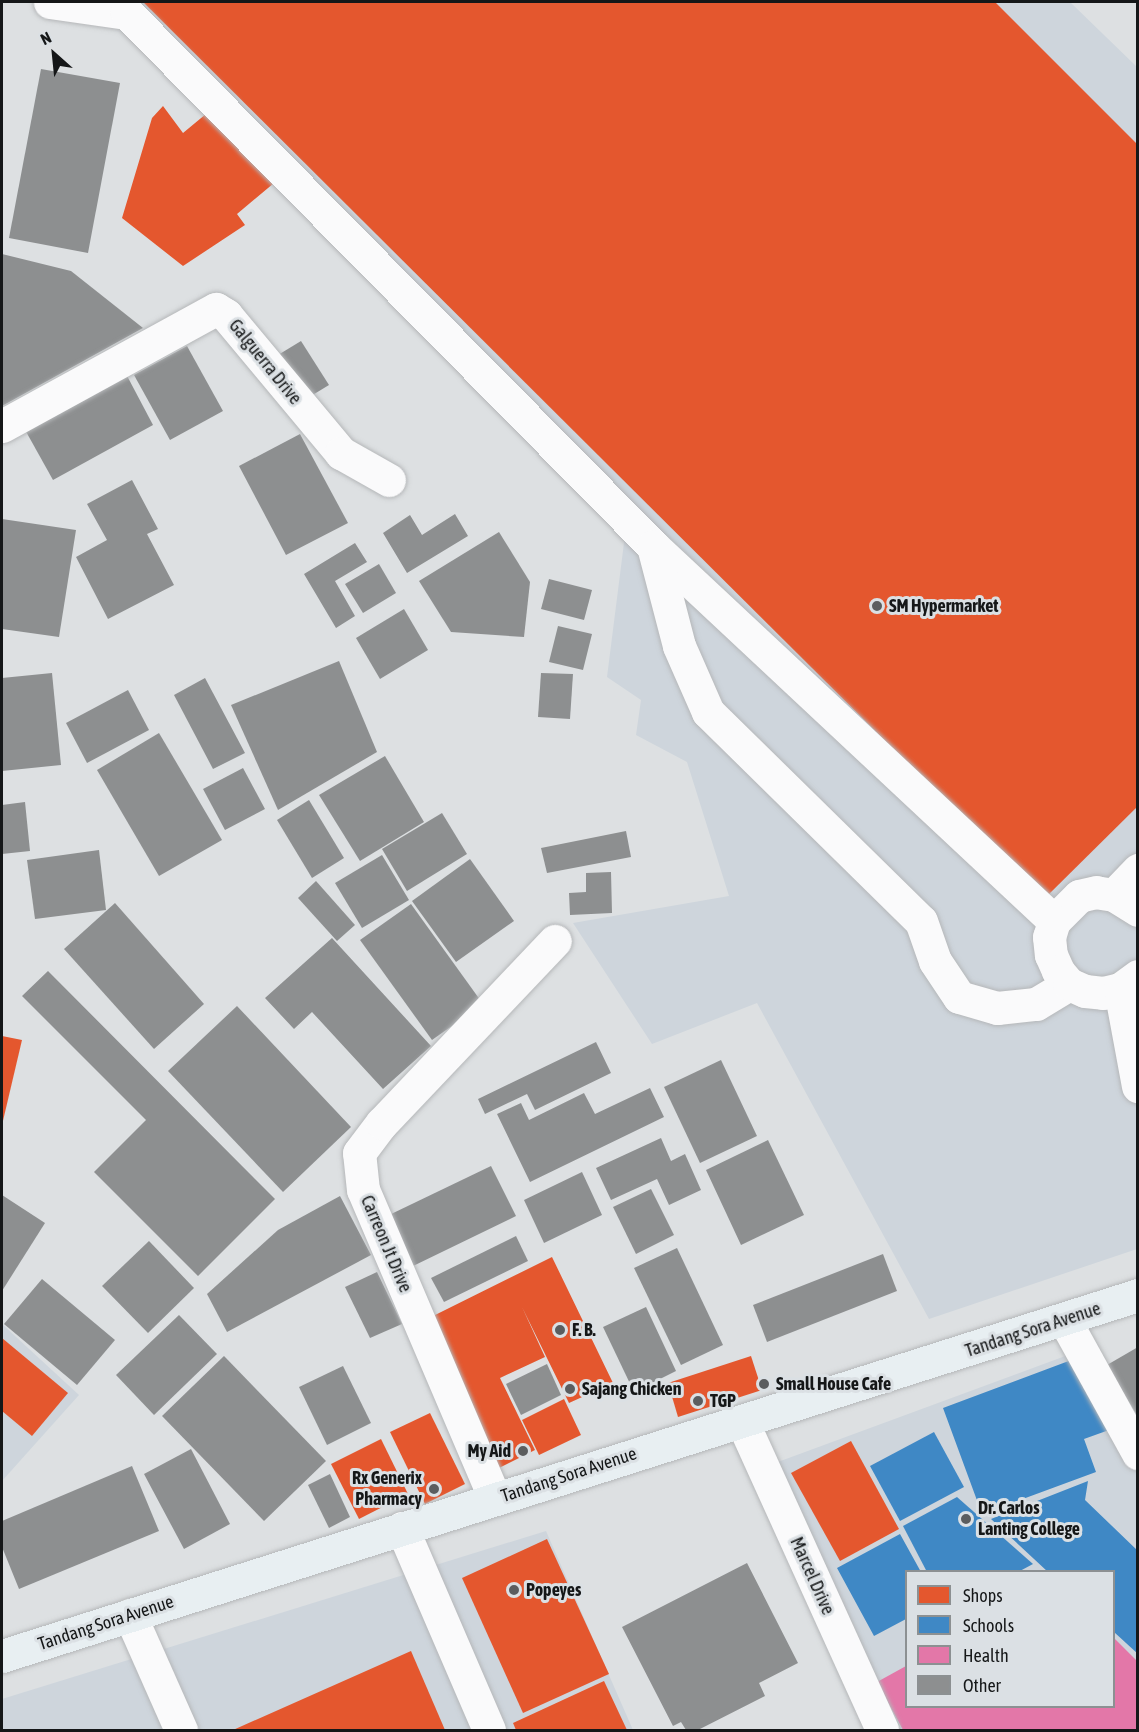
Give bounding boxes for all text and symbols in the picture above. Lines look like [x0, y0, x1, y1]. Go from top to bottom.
north arrow [24, 24, 84, 84]
text: N [38, 28, 54, 48]
street label: Galguerra Drive [224, 315, 306, 409]
place label: SM Hypermarket [889, 595, 999, 617]
marker: SM Hypermarket [870, 599, 884, 613]
street label: Carreon Jt Drive [356, 1192, 416, 1296]
street label: Tandang Sora Avenue [963, 1298, 1103, 1362]
place label: F. B. [572, 1319, 596, 1341]
marker: F. B. [553, 1323, 567, 1337]
place label: Small House Cafe [776, 1373, 891, 1395]
marker: Small House Cafe [757, 1377, 771, 1391]
place label: Sajang Chicken [582, 1378, 681, 1400]
marker: Sajang Chicken [563, 1382, 577, 1396]
place label: TGP [710, 1390, 736, 1412]
marker: TGP [691, 1394, 705, 1408]
place label: My Aid [468, 1440, 511, 1462]
street label: Tandang Sora Avenue [499, 1443, 639, 1507]
marker: My Aid [516, 1444, 530, 1458]
place label: Rx Generix Pharmacy [352, 1468, 422, 1510]
marker: Rx Generix Pharmacy [427, 1482, 441, 1496]
place label: Dr. Carlos Lanting College [978, 1498, 1080, 1540]
marker: Dr. Carlos Lanting College [959, 1512, 973, 1526]
street label: Marcel Drive [785, 1534, 839, 1618]
legend [905, 1570, 1115, 1708]
place label: Popeyes [526, 1579, 581, 1601]
marker: Popeyes [507, 1583, 521, 1597]
text: Shops [963, 1585, 1003, 1606]
street label: Tandang Sora Avenue [36, 1591, 176, 1655]
text: Schools [963, 1615, 1014, 1636]
text: Health [963, 1645, 1009, 1666]
text: Other [963, 1675, 1001, 1696]

